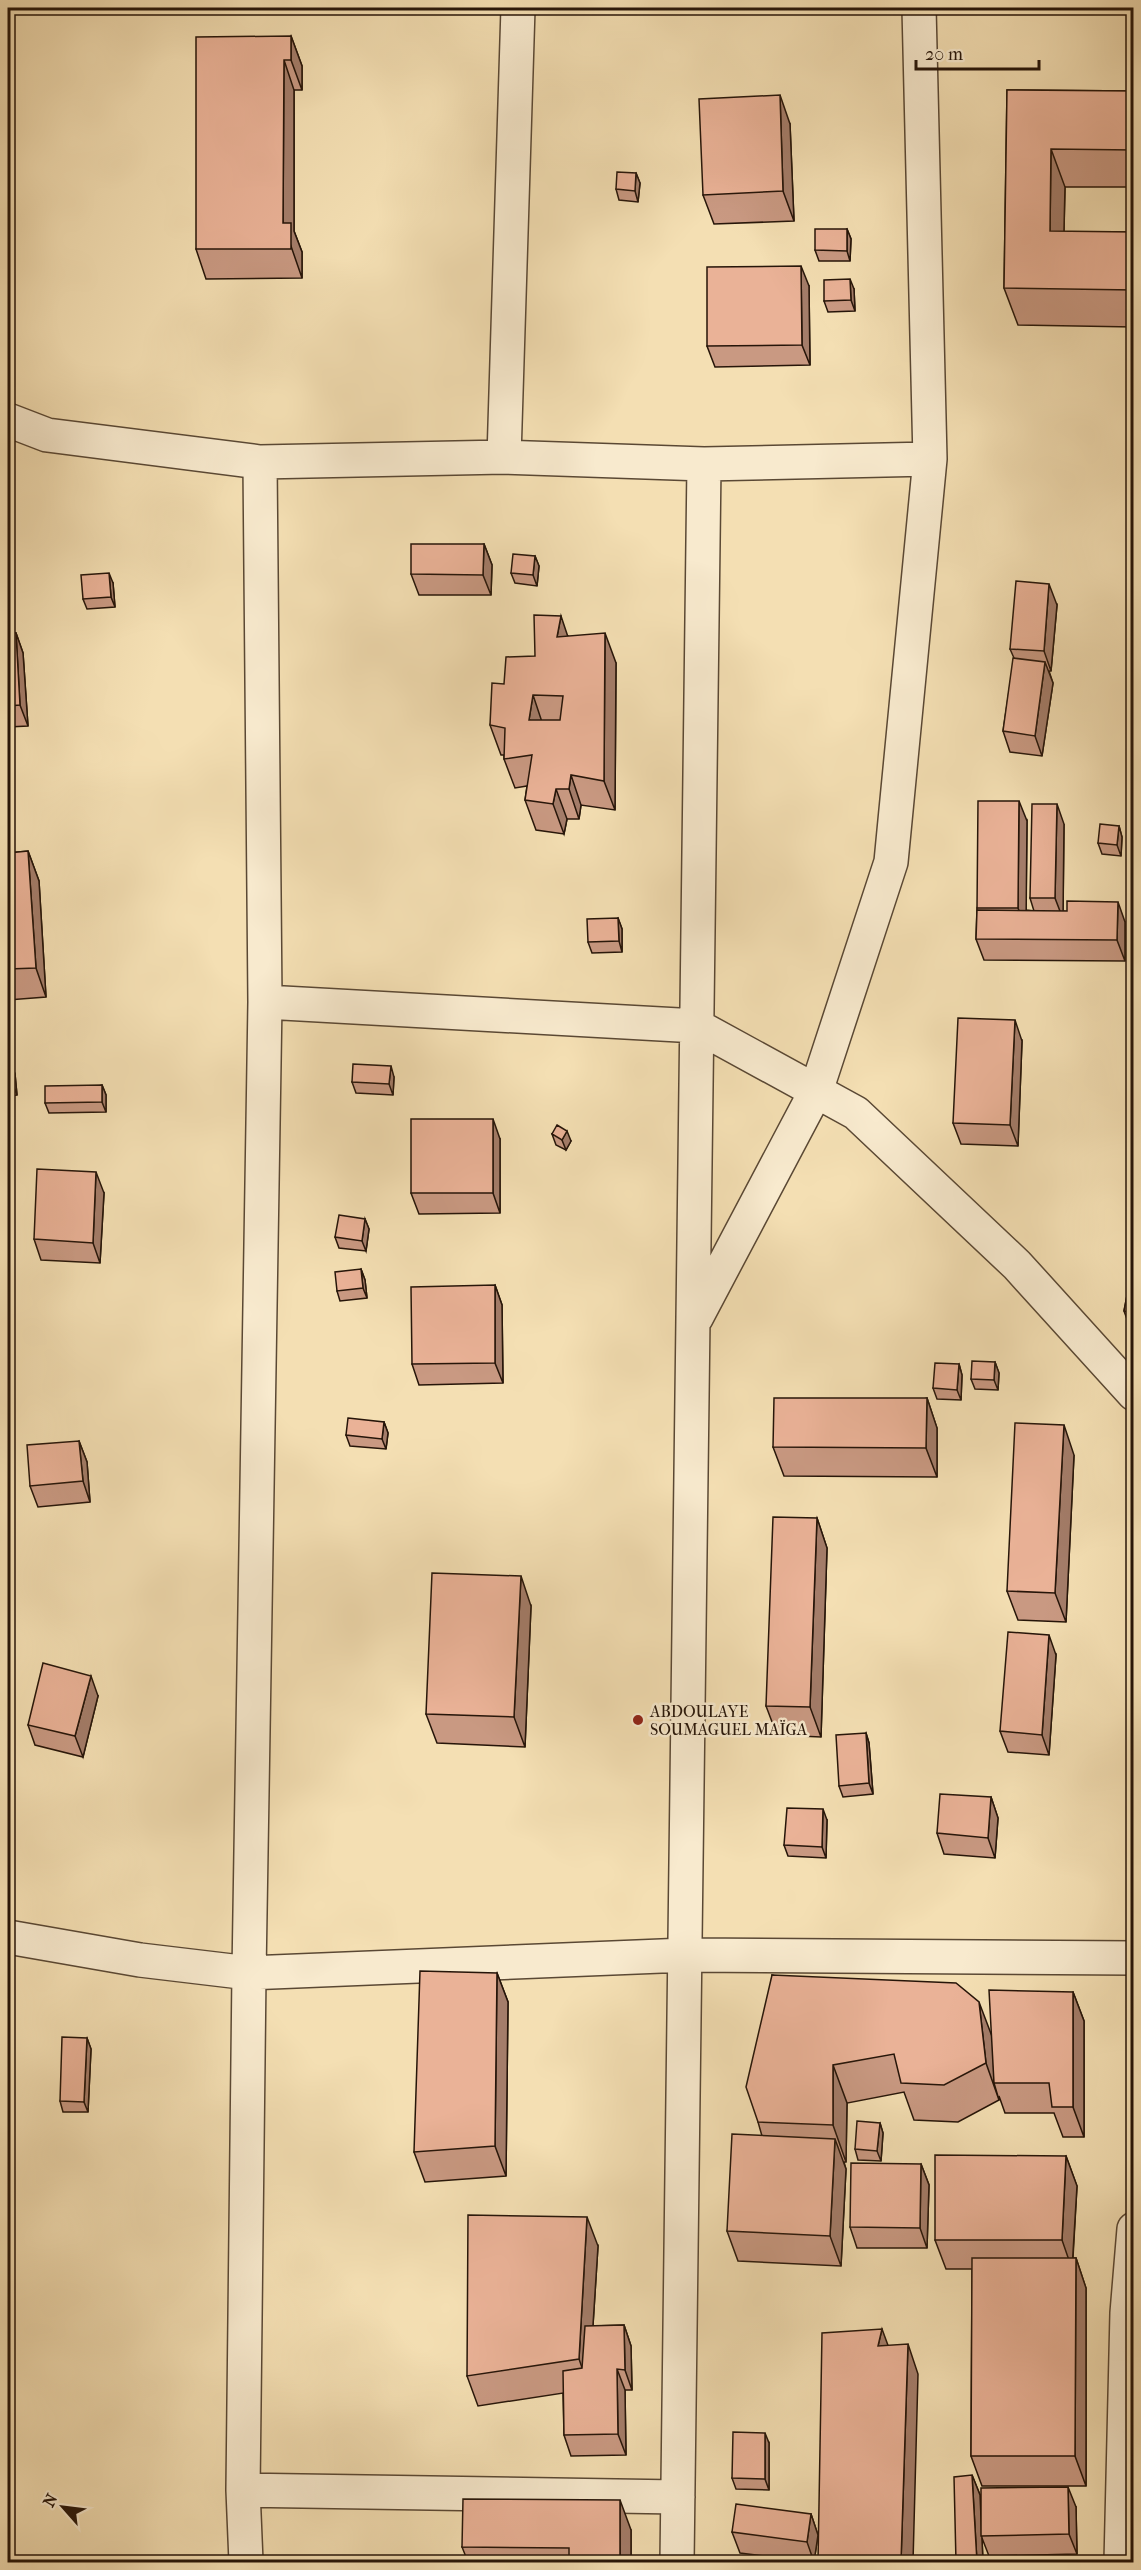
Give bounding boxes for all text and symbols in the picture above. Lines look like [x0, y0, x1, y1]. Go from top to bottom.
scale bar [916, 33, 1039, 71]
text: 20 m [925, 44, 963, 65]
place label: ABDOULAYE SOUMAGUEL MAÏGA [649, 1702, 808, 1739]
marker: ABDOULAYE SOUMAGUEL MAÏGA [631, 1713, 645, 1727]
north arrow [33, 2477, 93, 2537]
text: N [39, 2490, 62, 2510]

